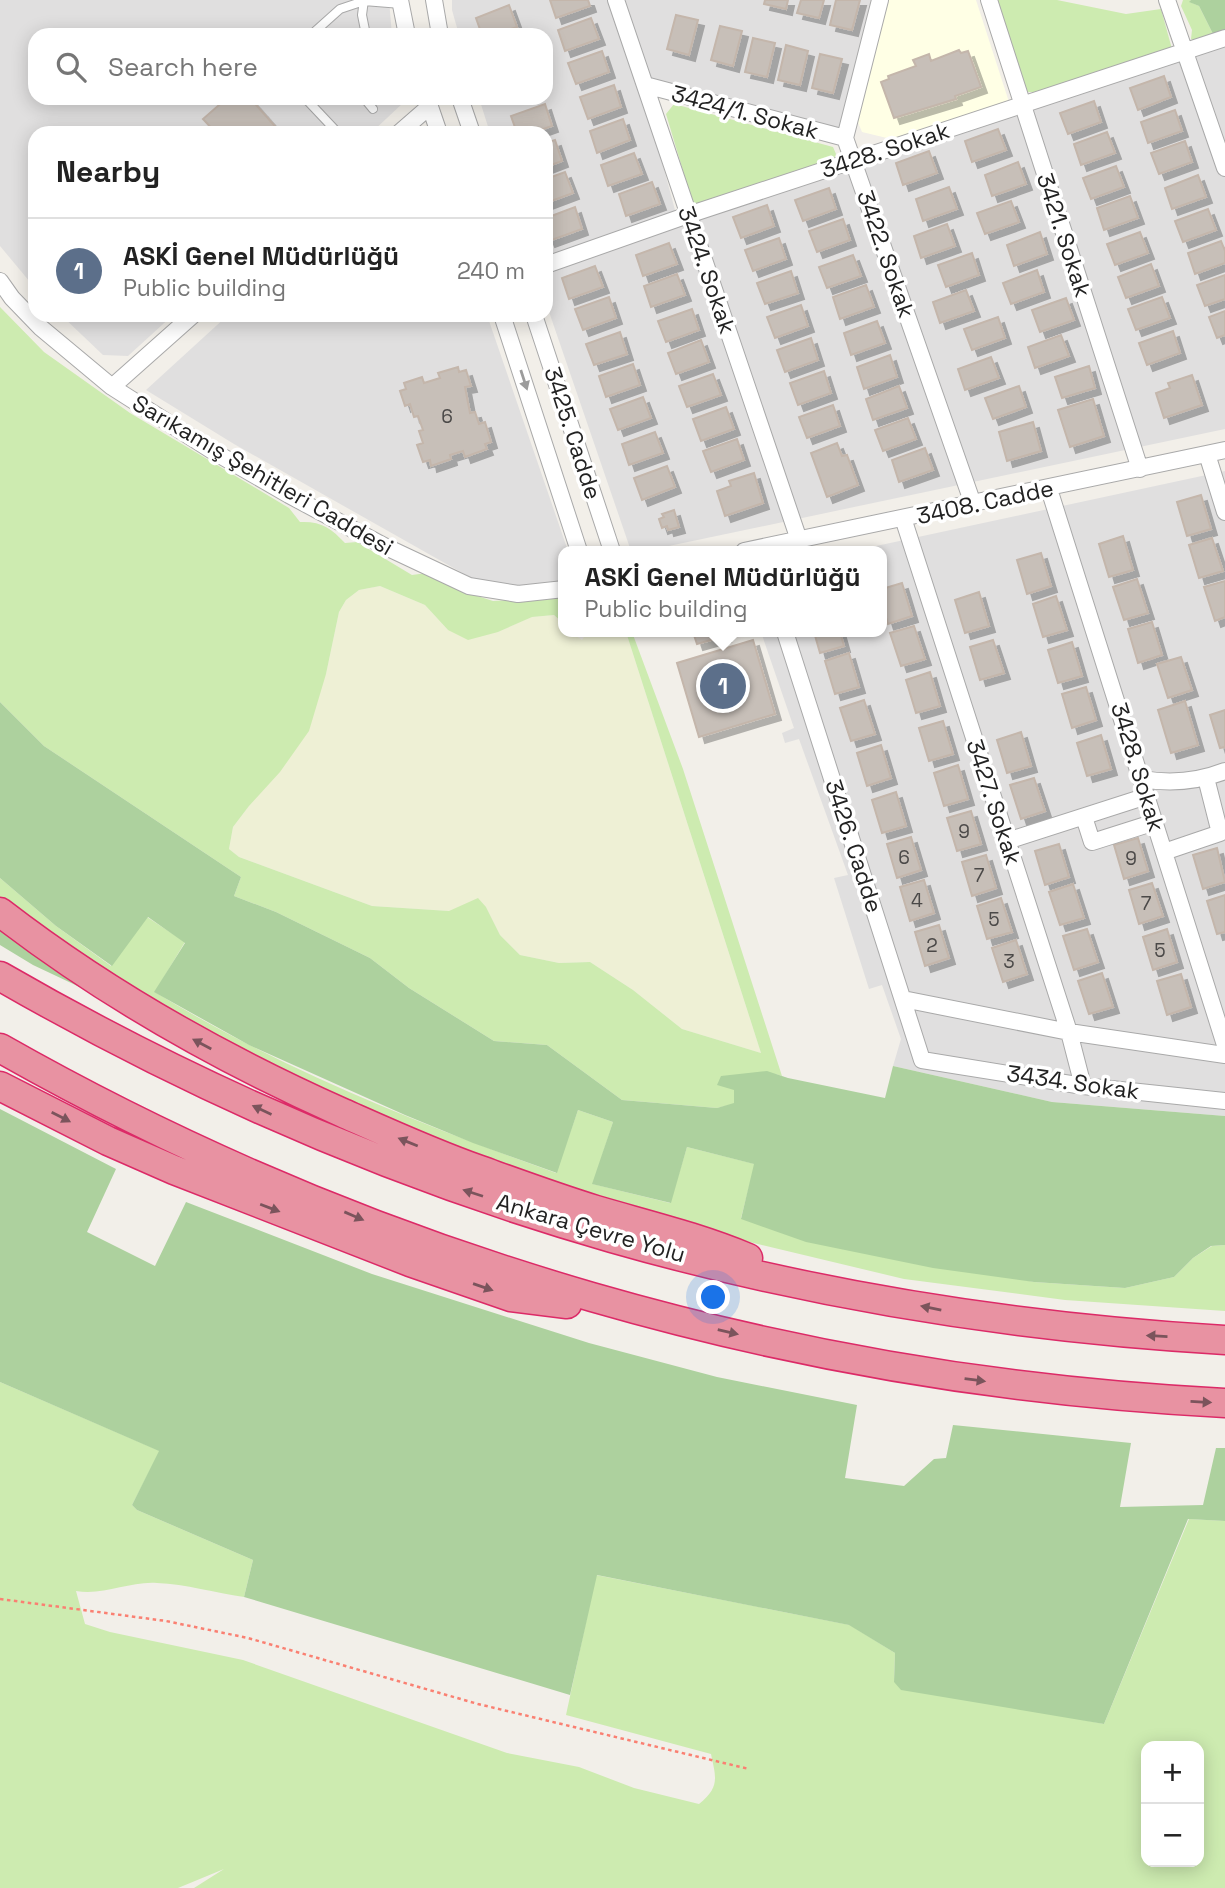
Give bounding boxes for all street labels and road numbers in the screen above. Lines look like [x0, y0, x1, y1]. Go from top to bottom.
street label: 3424/1. Sokak [668, 78, 822, 146]
street label: 3428. Sokak [817, 115, 953, 185]
street label: 3421. Sokak [1030, 169, 1098, 301]
street label: 3422. Sokak [850, 186, 922, 322]
street label: 3424. Sokak [671, 202, 743, 338]
street label: 3425. Cadde [537, 363, 609, 503]
street label: Sarıkamış Şehitleri Caddesi [127, 388, 399, 562]
street label: 3408. Cadde [914, 473, 1056, 531]
street label: 3428. Sokak [1104, 699, 1172, 835]
street label: 3427. Sokak [960, 735, 1028, 869]
street label: 3426. Cadde [818, 776, 890, 916]
street label: 3434. Sokak [1005, 1058, 1141, 1106]
street label: Ankara Çevre Yolu [493, 1187, 689, 1269]

